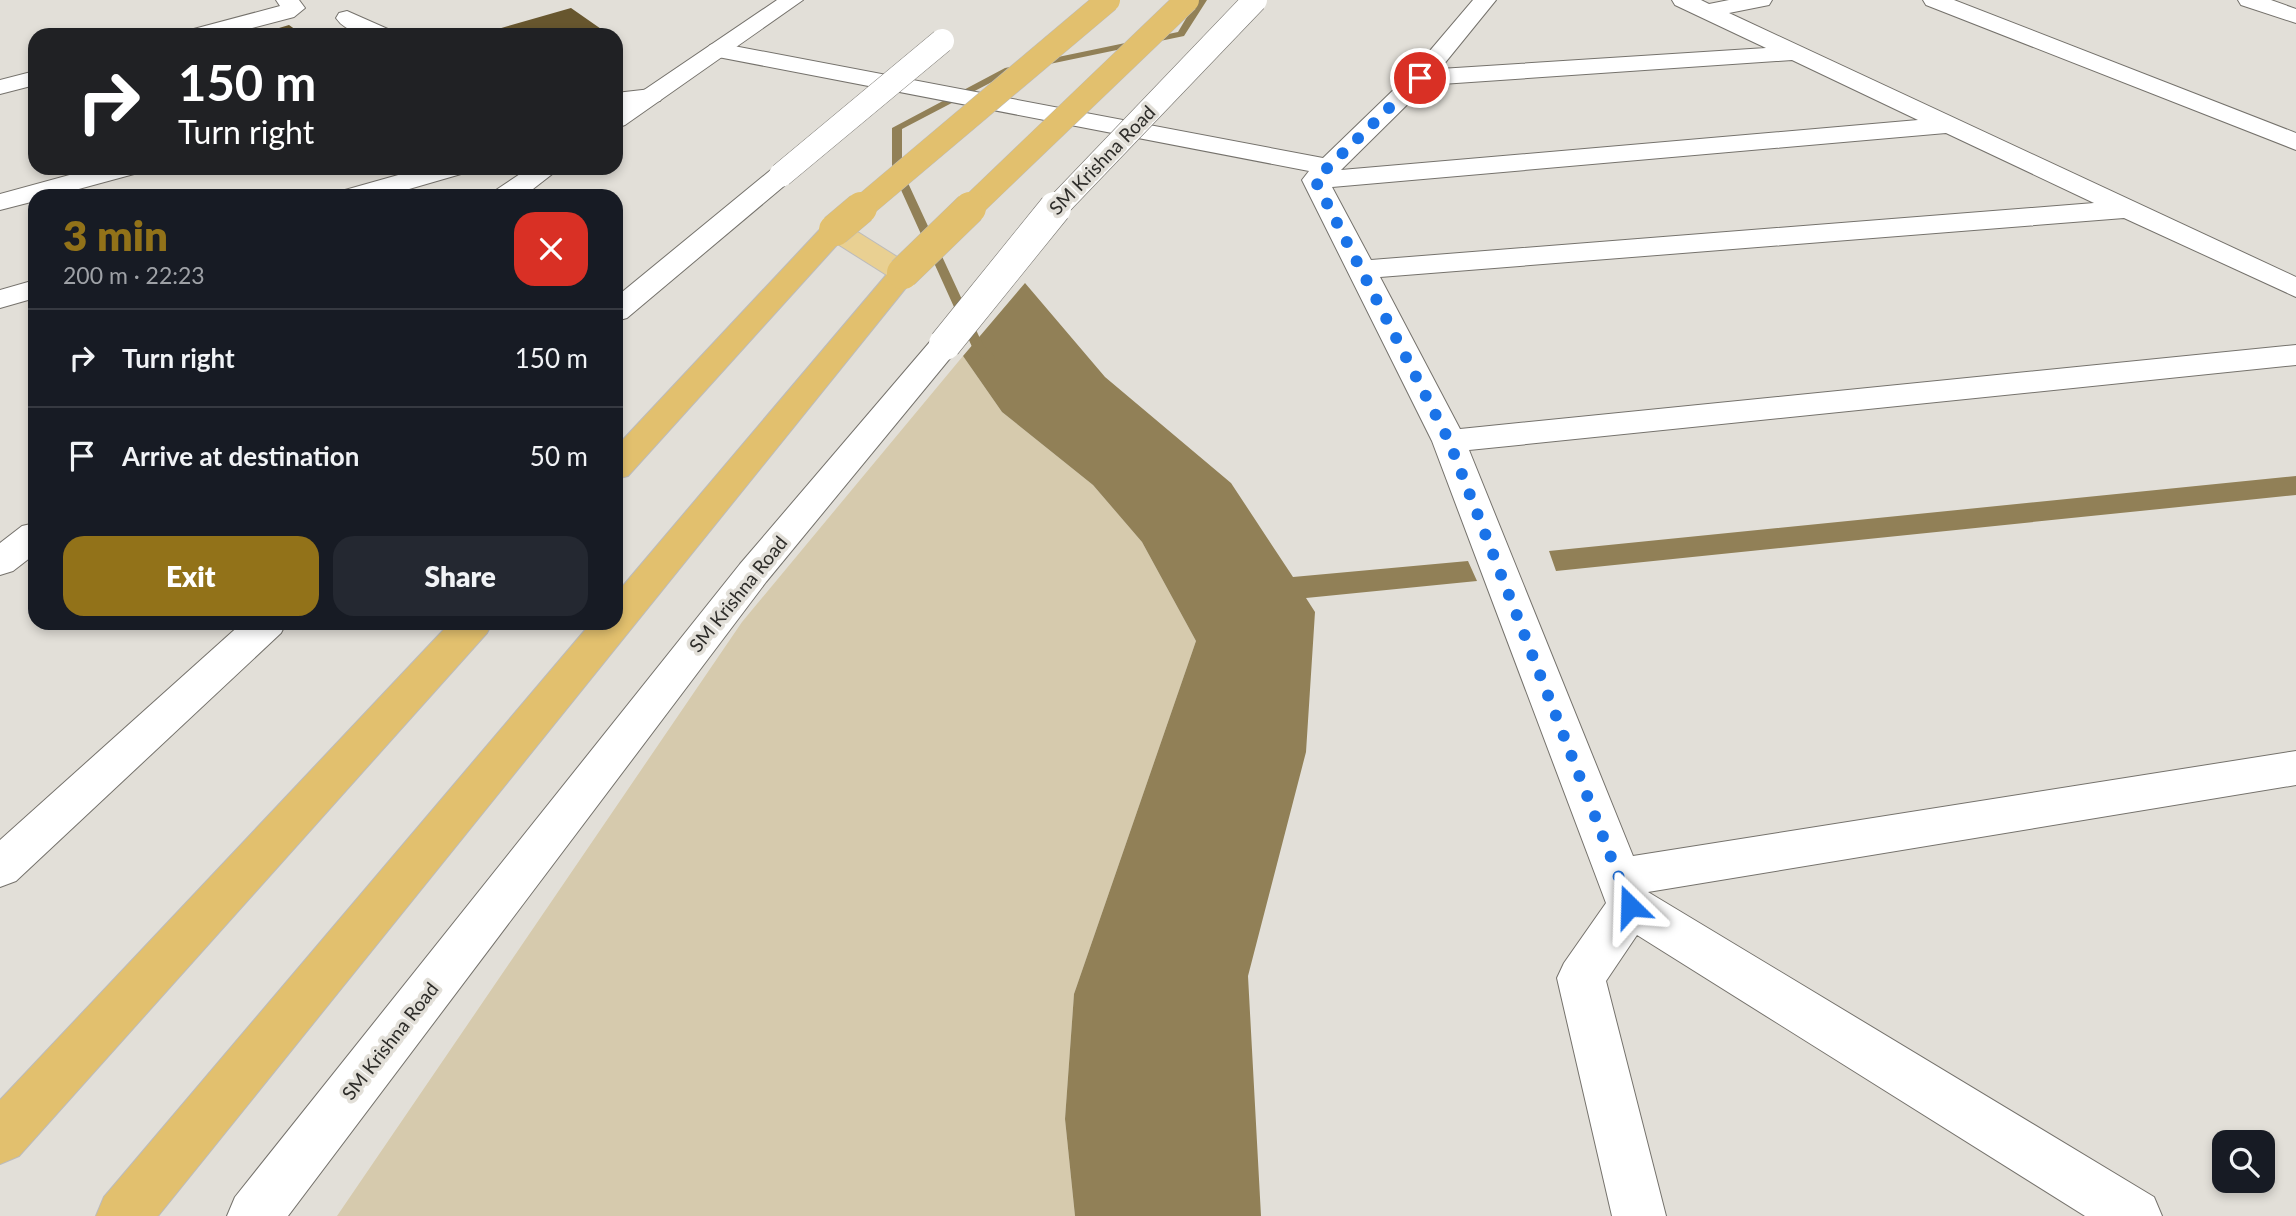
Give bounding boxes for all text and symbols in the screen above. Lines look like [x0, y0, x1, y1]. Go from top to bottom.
pin [1390, 48, 1450, 108]
text: 150 m [178, 53, 316, 111]
icon: right [63, 56, 154, 147]
icon: arrive [1401, 59, 1439, 97]
street label: SM Krishna Road [1044, 100, 1159, 219]
text: Turn right [178, 112, 314, 151]
text: 3 min [63, 210, 168, 260]
button: close [514, 212, 588, 286]
text: 200 m · 22:23 [63, 261, 205, 289]
icon: right [63, 339, 101, 377]
text: Turn right [122, 342, 235, 374]
text: 150 m [515, 342, 588, 374]
icon: arrive [63, 437, 101, 475]
text: Arrive at destination [122, 440, 359, 472]
text: 50 m [530, 440, 588, 472]
street label: SM Krishna Road [684, 531, 791, 656]
button: Exit [63, 536, 319, 616]
button: Share [333, 536, 588, 616]
position arrow [1593, 869, 1667, 943]
street label: SM Krishna Road [337, 977, 443, 1104]
map controls [2212, 1130, 2275, 1193]
button: search [2212, 1130, 2275, 1193]

